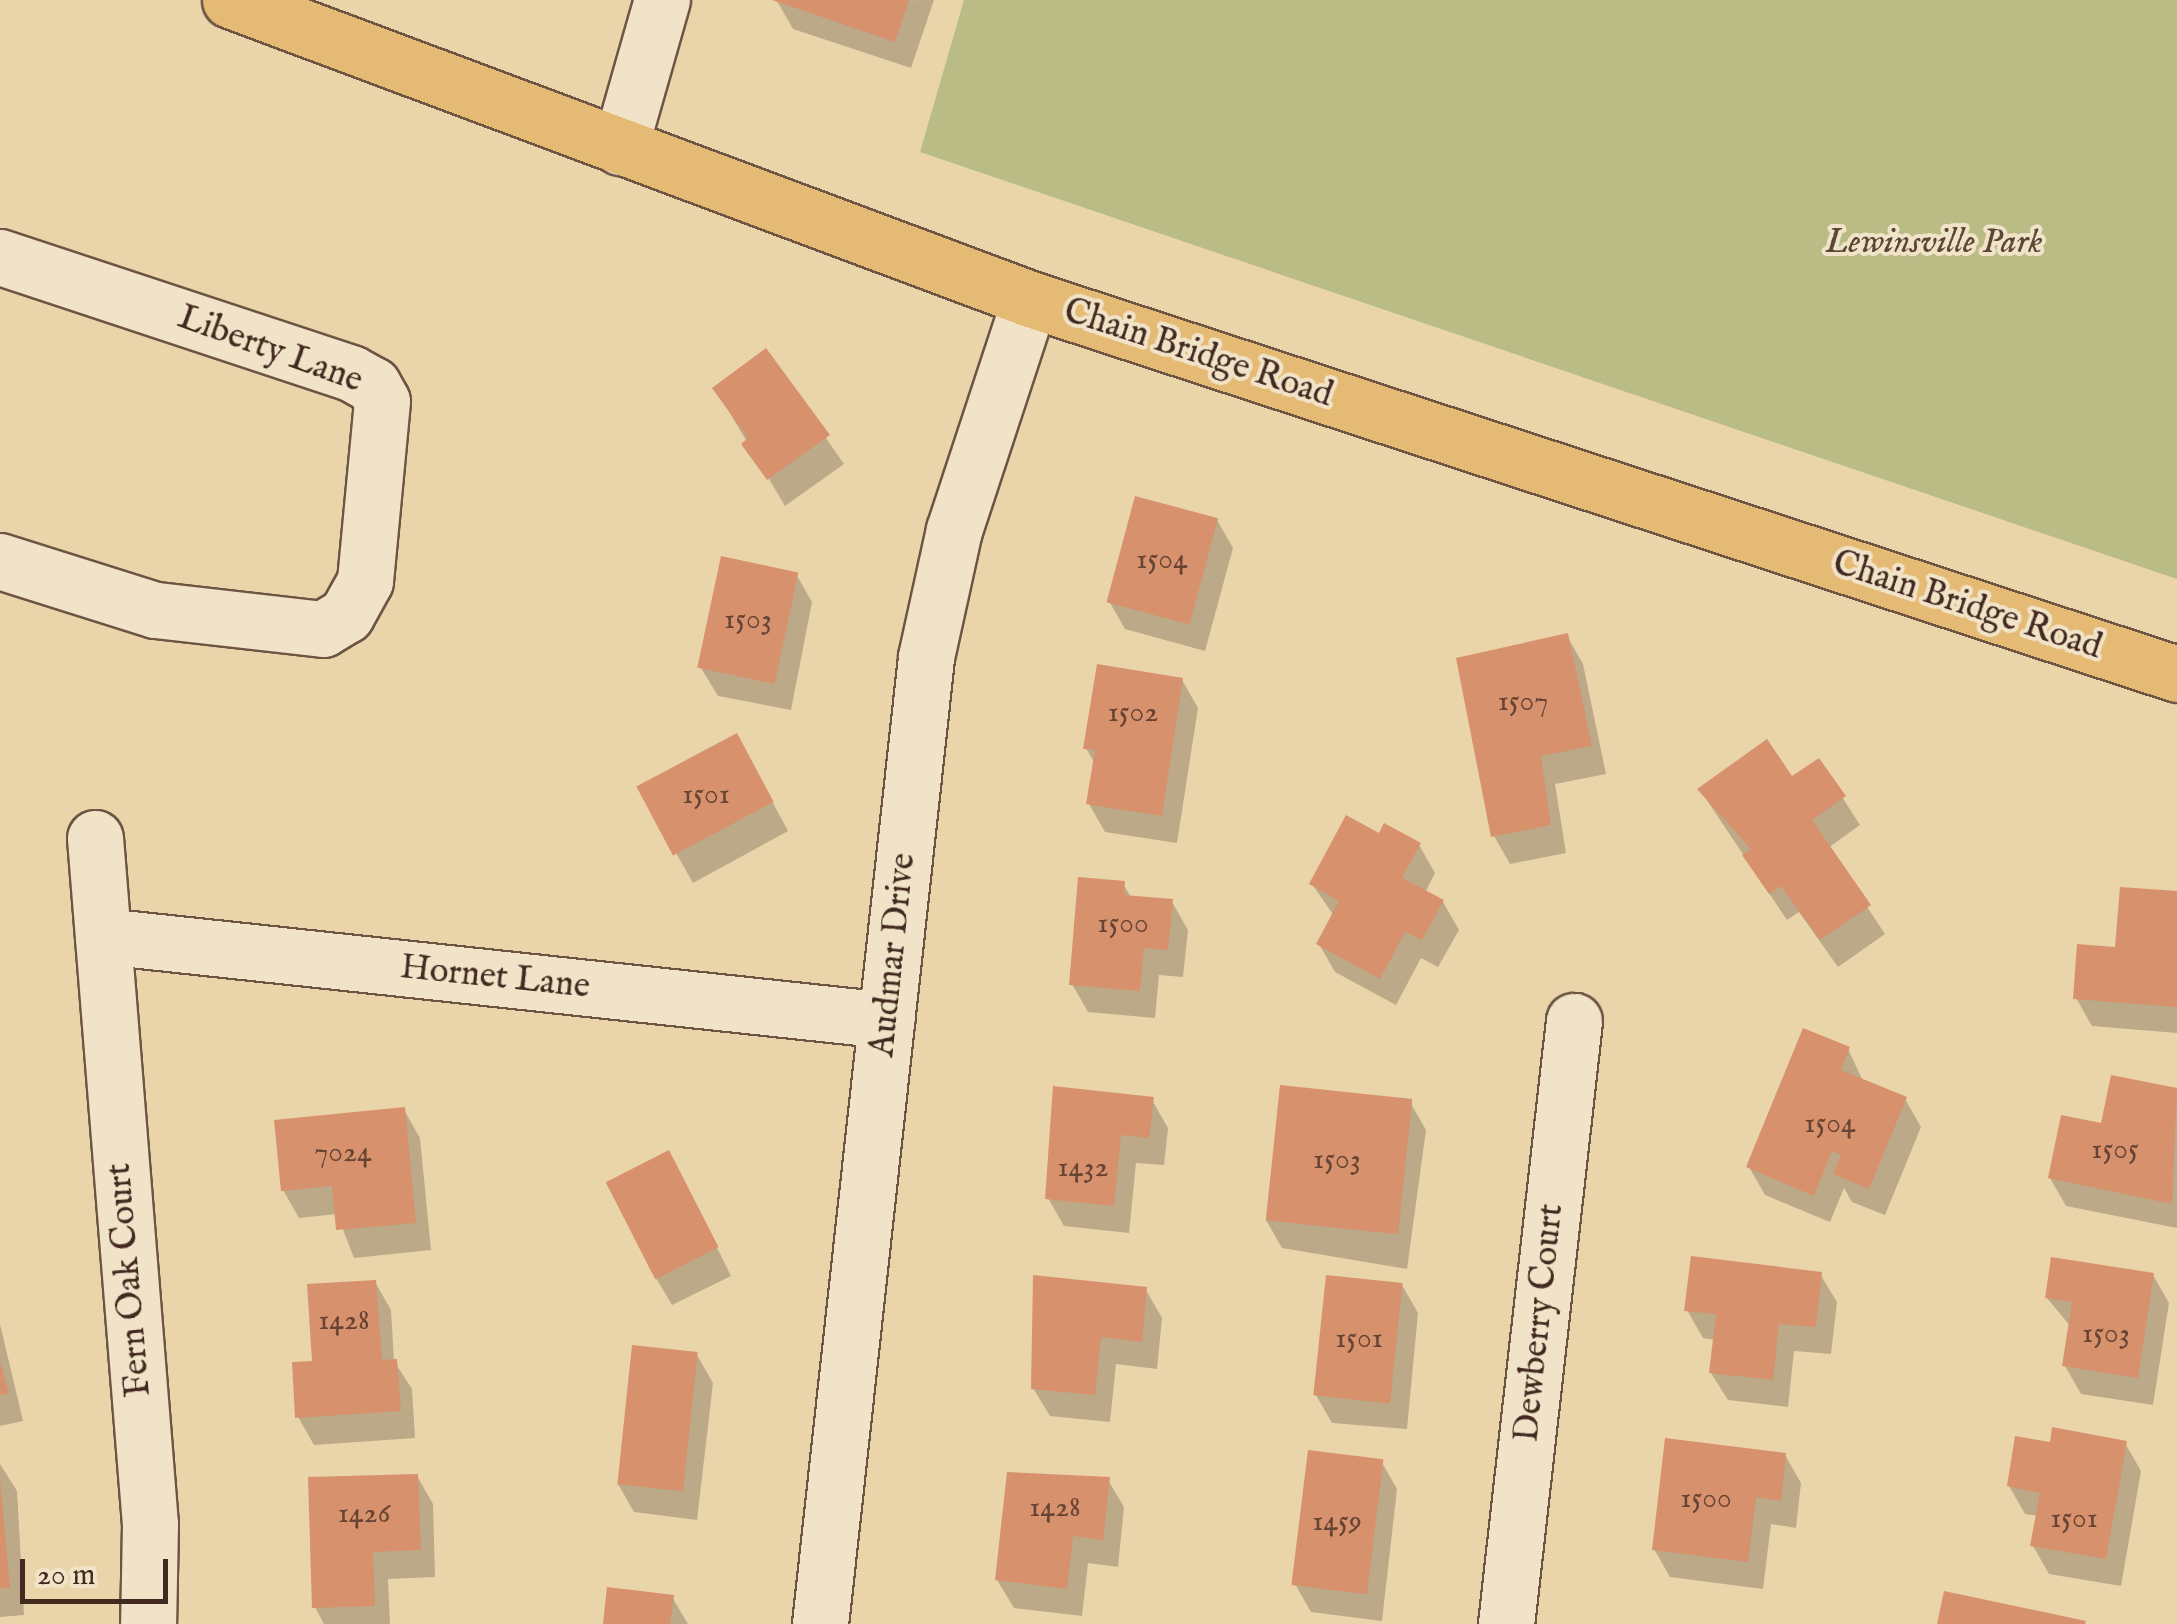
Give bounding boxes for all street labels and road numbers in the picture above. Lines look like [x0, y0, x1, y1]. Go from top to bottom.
street label: Chain Bridge Road [1058, 291, 1338, 417]
street label: Liberty Lane [172, 297, 368, 403]
street label: Chain Bridge Road [1827, 543, 2107, 669]
street label: Audmar Drive [862, 851, 926, 1059]
street label: Hornet Lane [398, 947, 592, 1009]
street label: Fern Oak Court [99, 1161, 161, 1399]
street label: Dewberry Court [1507, 1202, 1573, 1444]

